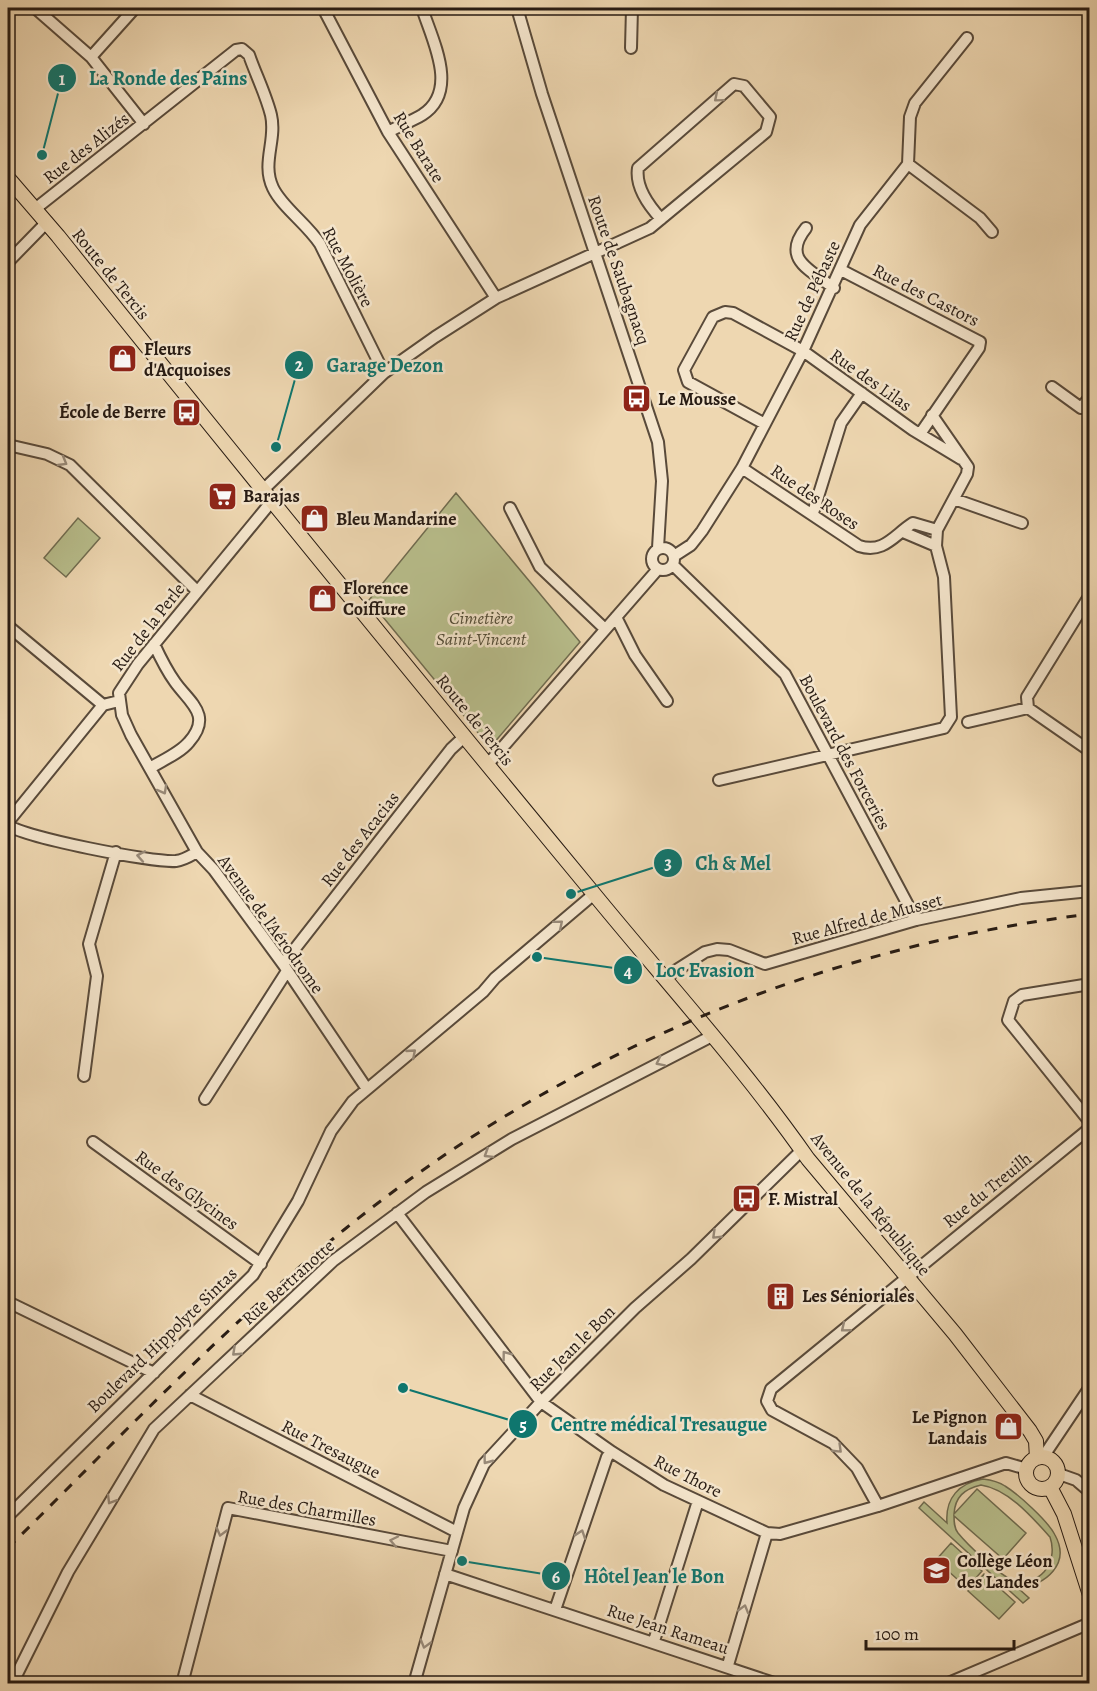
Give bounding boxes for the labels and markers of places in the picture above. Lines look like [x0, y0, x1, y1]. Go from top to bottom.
callout: La Ronde des Pains [47, 59, 260, 97]
place label: Fleurs d'Acquoises [144, 337, 231, 382]
shop icon: Fleurs d'Acquoises [107, 343, 139, 375]
callout: Garage Dezon [284, 346, 455, 384]
bus stop icon: Le Mousse [621, 383, 653, 415]
place label: Le Mousse [658, 387, 736, 411]
bus stop icon: École de Berre [171, 396, 203, 428]
place label: École de Berre [59, 400, 166, 424]
supermarket icon: Barajas [206, 480, 238, 512]
place label: Barajas [243, 484, 300, 508]
shop icon: Bleu Mandarine [299, 503, 331, 535]
place label: Bleu Mandarine [336, 507, 457, 531]
place label: Florence Coiffure [343, 576, 408, 621]
shop icon: Florence Coiffure [306, 582, 338, 614]
callout: Ch & Mel [653, 844, 783, 882]
callout: Loc Evasion [613, 951, 766, 989]
bus stop icon: F. Mistral [731, 1183, 763, 1215]
place label: F. Mistral [768, 1187, 838, 1211]
building icon: Les Sénioriales [765, 1280, 797, 1312]
place label: Les Sénioriales [802, 1284, 914, 1308]
callout: Centre médical Tresaugue [508, 1405, 779, 1443]
place label: Le Pignon Landais [912, 1405, 987, 1450]
shop icon: Le Pignon Landais [992, 1411, 1024, 1443]
place label: Collège Léon des Landes [957, 1549, 1053, 1594]
school or university icon: Collège Léon des Landes [920, 1555, 952, 1587]
callout: Hôtel Jean le Bon [541, 1557, 736, 1595]

